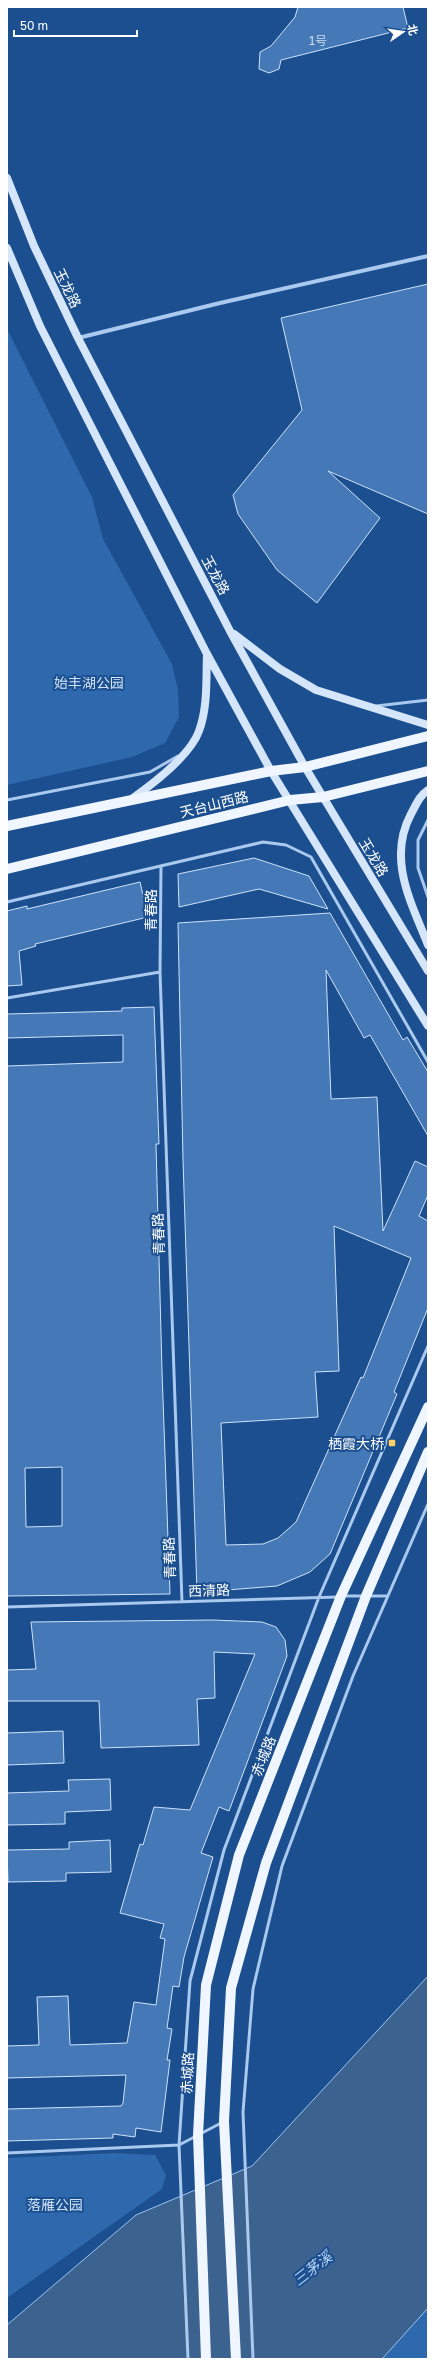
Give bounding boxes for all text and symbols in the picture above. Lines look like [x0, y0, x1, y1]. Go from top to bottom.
scale bar [14, 12, 137, 38]
north arrow [383, 12, 423, 52]
text: 50 m [20, 18, 48, 33]
text: 北 [406, 23, 421, 36]
house number: 1号 [309, 33, 327, 48]
street label: 玉龙路 [51, 265, 85, 311]
street label: 玉龙路 [199, 552, 233, 598]
park label: 始丰湖公园 [54, 674, 124, 691]
street label: 天台山西路 [178, 787, 250, 821]
street label: 玉龙路 [356, 835, 392, 879]
street label: 青春路 [142, 889, 159, 931]
street label: 青春路 [149, 1213, 167, 1255]
place label: 栖霞大桥 [328, 1435, 384, 1452]
marker: 栖霞大桥 [387, 1438, 397, 1448]
street label: 青春路 [160, 1537, 178, 1579]
street label: 西清路 [188, 1581, 230, 1599]
street label: 赤城路 [247, 1733, 279, 1779]
street label: 赤城路 [177, 2052, 197, 2094]
park label: 落雁公园 [27, 2196, 83, 2213]
water label: 三茅溪 [289, 2246, 337, 2289]

